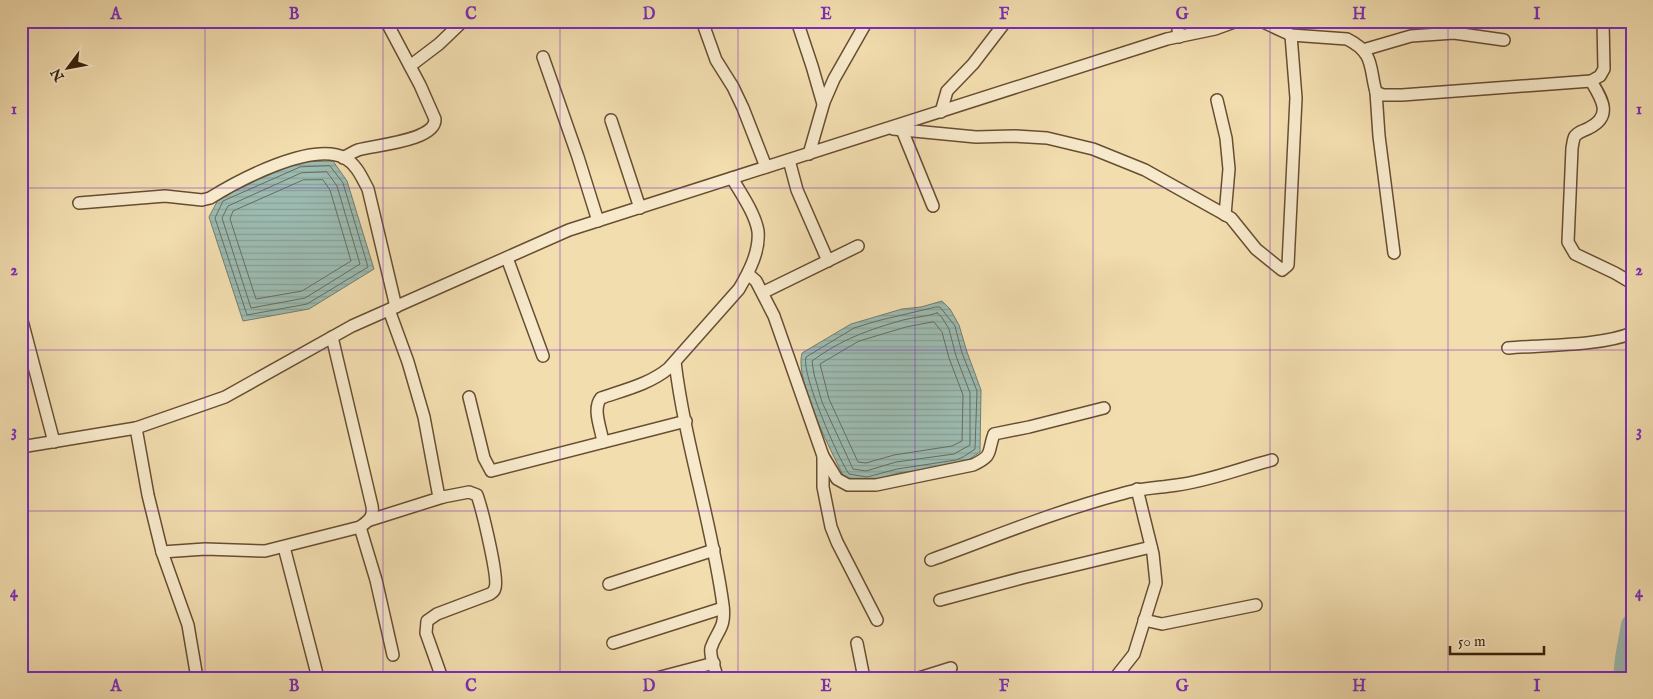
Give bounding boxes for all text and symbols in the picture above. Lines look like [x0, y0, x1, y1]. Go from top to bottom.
text: A [110, 5, 123, 25]
text: B [289, 5, 300, 25]
text: C [465, 5, 477, 25]
text: D [643, 5, 656, 25]
text: E [820, 5, 832, 25]
text: F [999, 5, 1010, 25]
text: G [1176, 5, 1189, 25]
text: H [1352, 5, 1366, 25]
text: I [1534, 5, 1541, 25]
north arrow [42, 42, 92, 92]
text: N [47, 64, 69, 85]
text: 1 [11, 100, 17, 120]
text: 1 [1636, 100, 1642, 120]
text: 2 [10, 261, 18, 281]
text: 2 [1635, 261, 1643, 281]
text: 3 [11, 422, 17, 442]
text: 3 [1636, 422, 1642, 442]
text: 4 [10, 583, 19, 603]
text: 4 [1635, 583, 1644, 603]
scale bar [1450, 624, 1544, 656]
text: 50 m [1458, 632, 1486, 651]
text: A [110, 677, 123, 697]
text: B [289, 677, 300, 697]
text: C [465, 677, 477, 697]
text: D [643, 677, 656, 697]
text: E [820, 677, 832, 697]
text: F [999, 677, 1010, 697]
text: G [1176, 677, 1189, 697]
text: H [1352, 677, 1366, 697]
text: I [1534, 677, 1541, 697]

